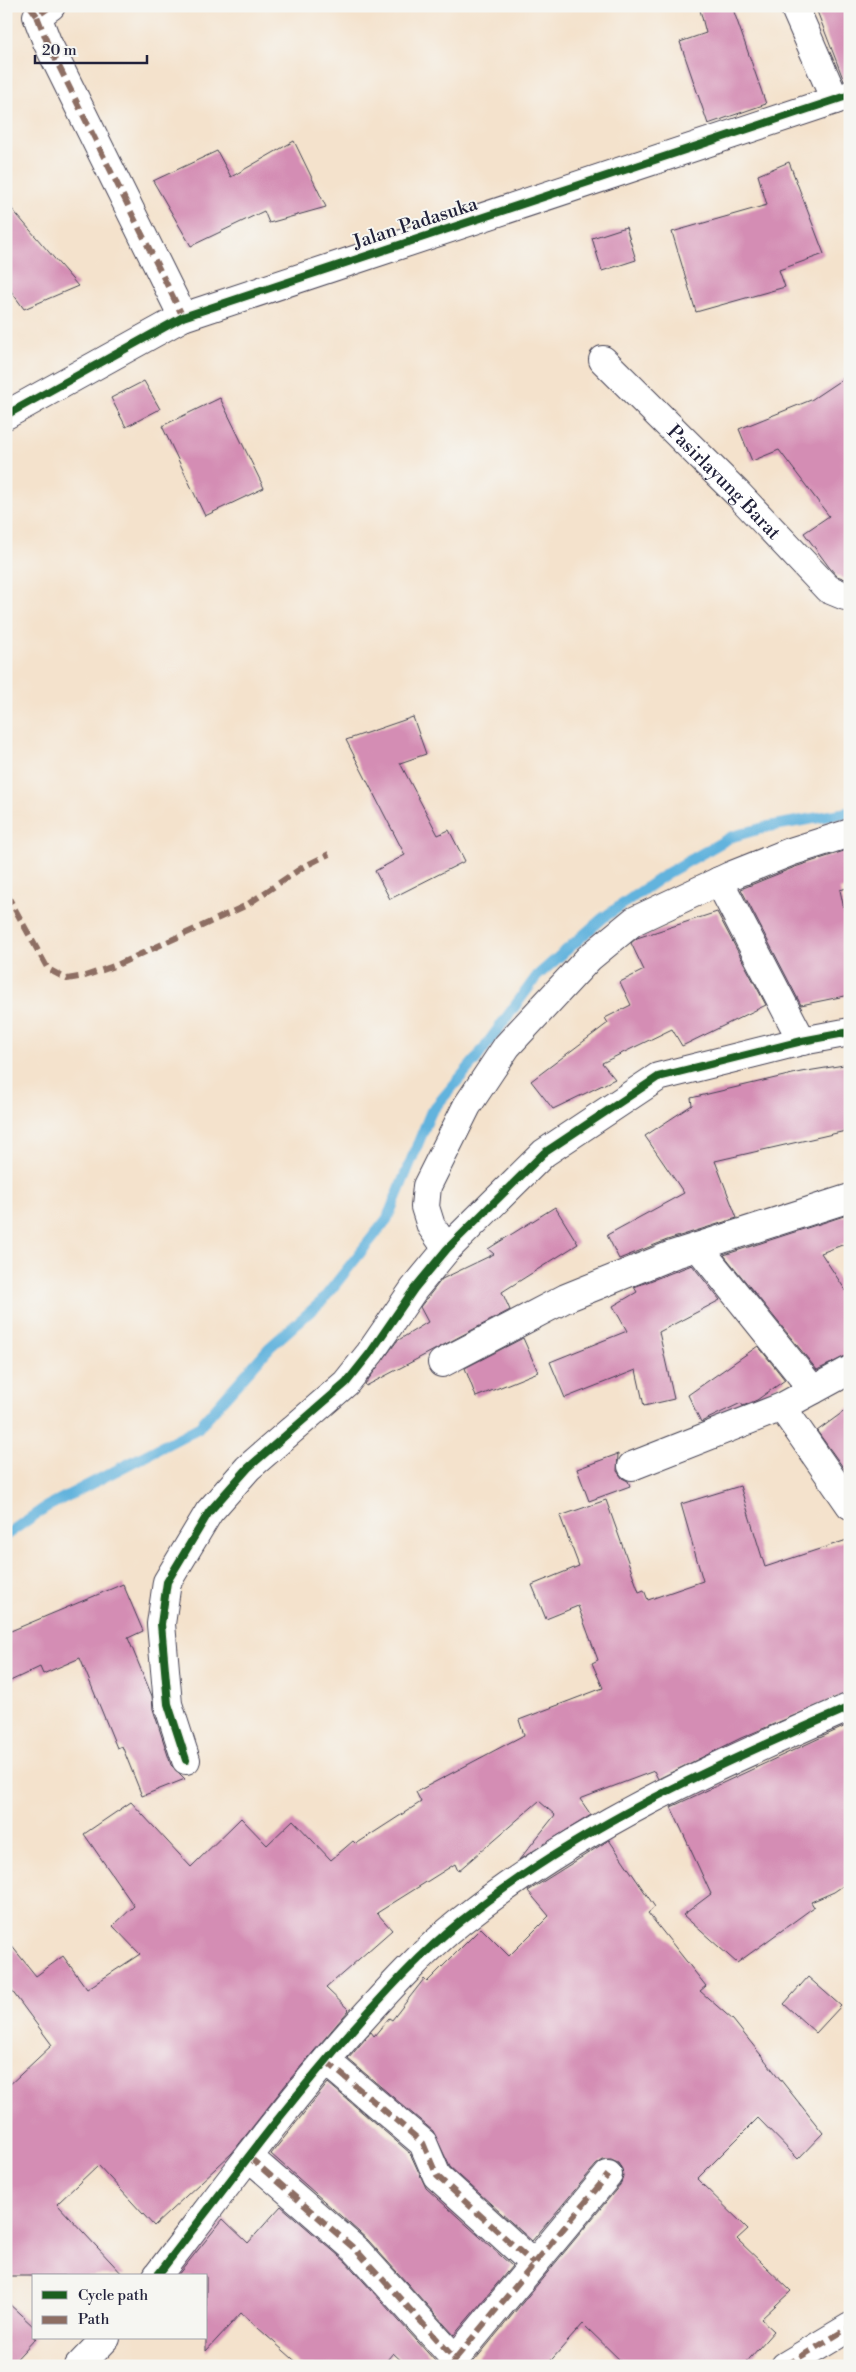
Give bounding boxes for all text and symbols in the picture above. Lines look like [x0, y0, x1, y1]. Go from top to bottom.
scale bar [35, 32, 148, 64]
text: 20 m [42, 41, 77, 60]
street label: Jalan Padasuka [349, 191, 481, 255]
street label: Pasirlayung Barat [662, 420, 786, 545]
legend [32, 2274, 208, 2340]
text: Cycle path [78, 2286, 148, 2305]
text: Path [78, 2310, 110, 2329]

